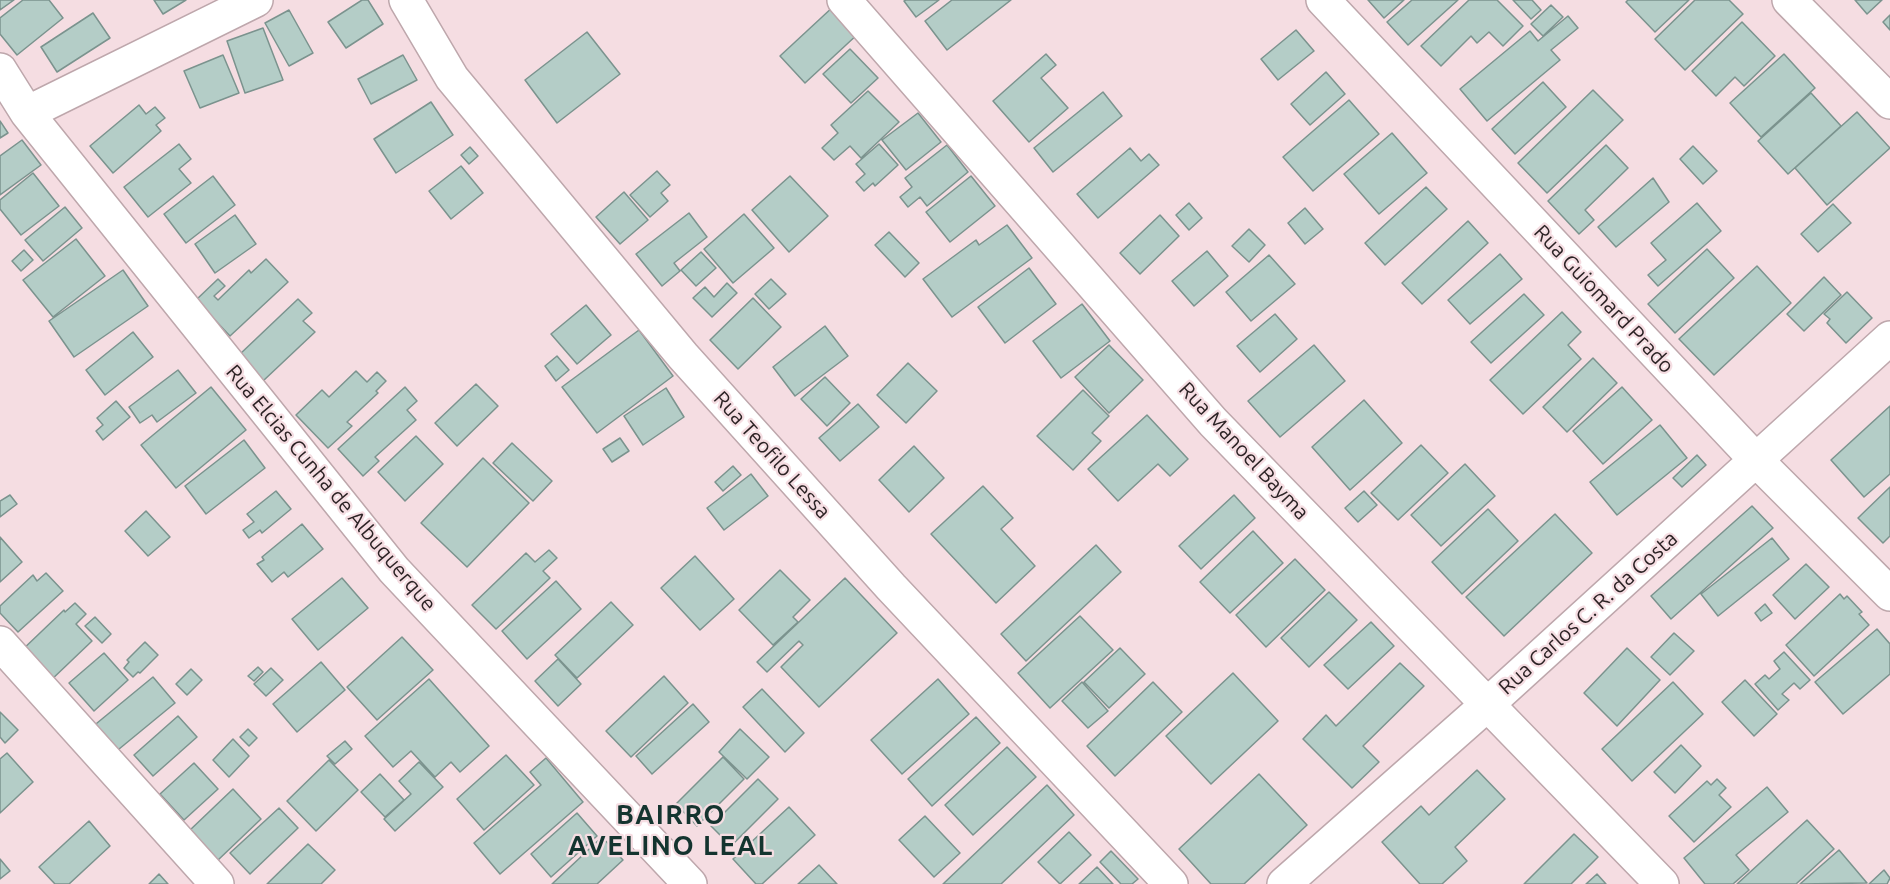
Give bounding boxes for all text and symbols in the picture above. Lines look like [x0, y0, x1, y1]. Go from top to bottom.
street label: Rua Guiomard Prado [1529, 220, 1679, 378]
street label: Rua Elcias Cunha de Albuquerque [221, 360, 441, 616]
street label: Rua Manoel Bayma [1174, 377, 1314, 525]
street label: Rua Teofilo Lessa [708, 386, 836, 524]
street label: Rua Carlos C. R. da Costa [1493, 526, 1683, 700]
district label: BAIRRO AVELINO LEAL [568, 799, 774, 862]

